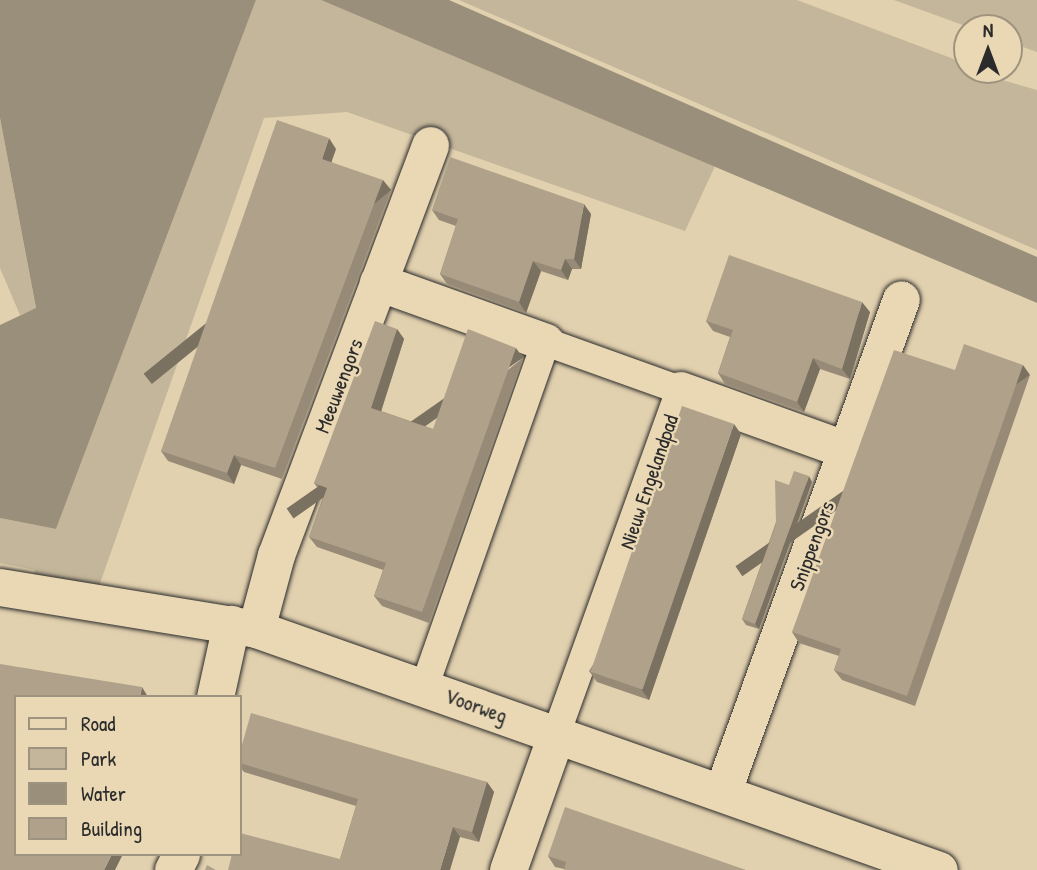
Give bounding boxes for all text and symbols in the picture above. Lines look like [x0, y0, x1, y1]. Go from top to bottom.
north arrow [953, 14, 1023, 84]
text: N [983, 17, 993, 43]
street label: Meeuwengors [309, 335, 369, 437]
street label: Nieuw Engelandpad [614, 411, 684, 553]
street label: Snippengors [784, 498, 840, 594]
street label: Voorweg [442, 683, 510, 729]
legend [14, 695, 242, 856]
text: Road [81, 709, 115, 738]
text: Park [81, 744, 116, 773]
text: Water [81, 779, 126, 808]
text: Building [81, 814, 142, 843]

